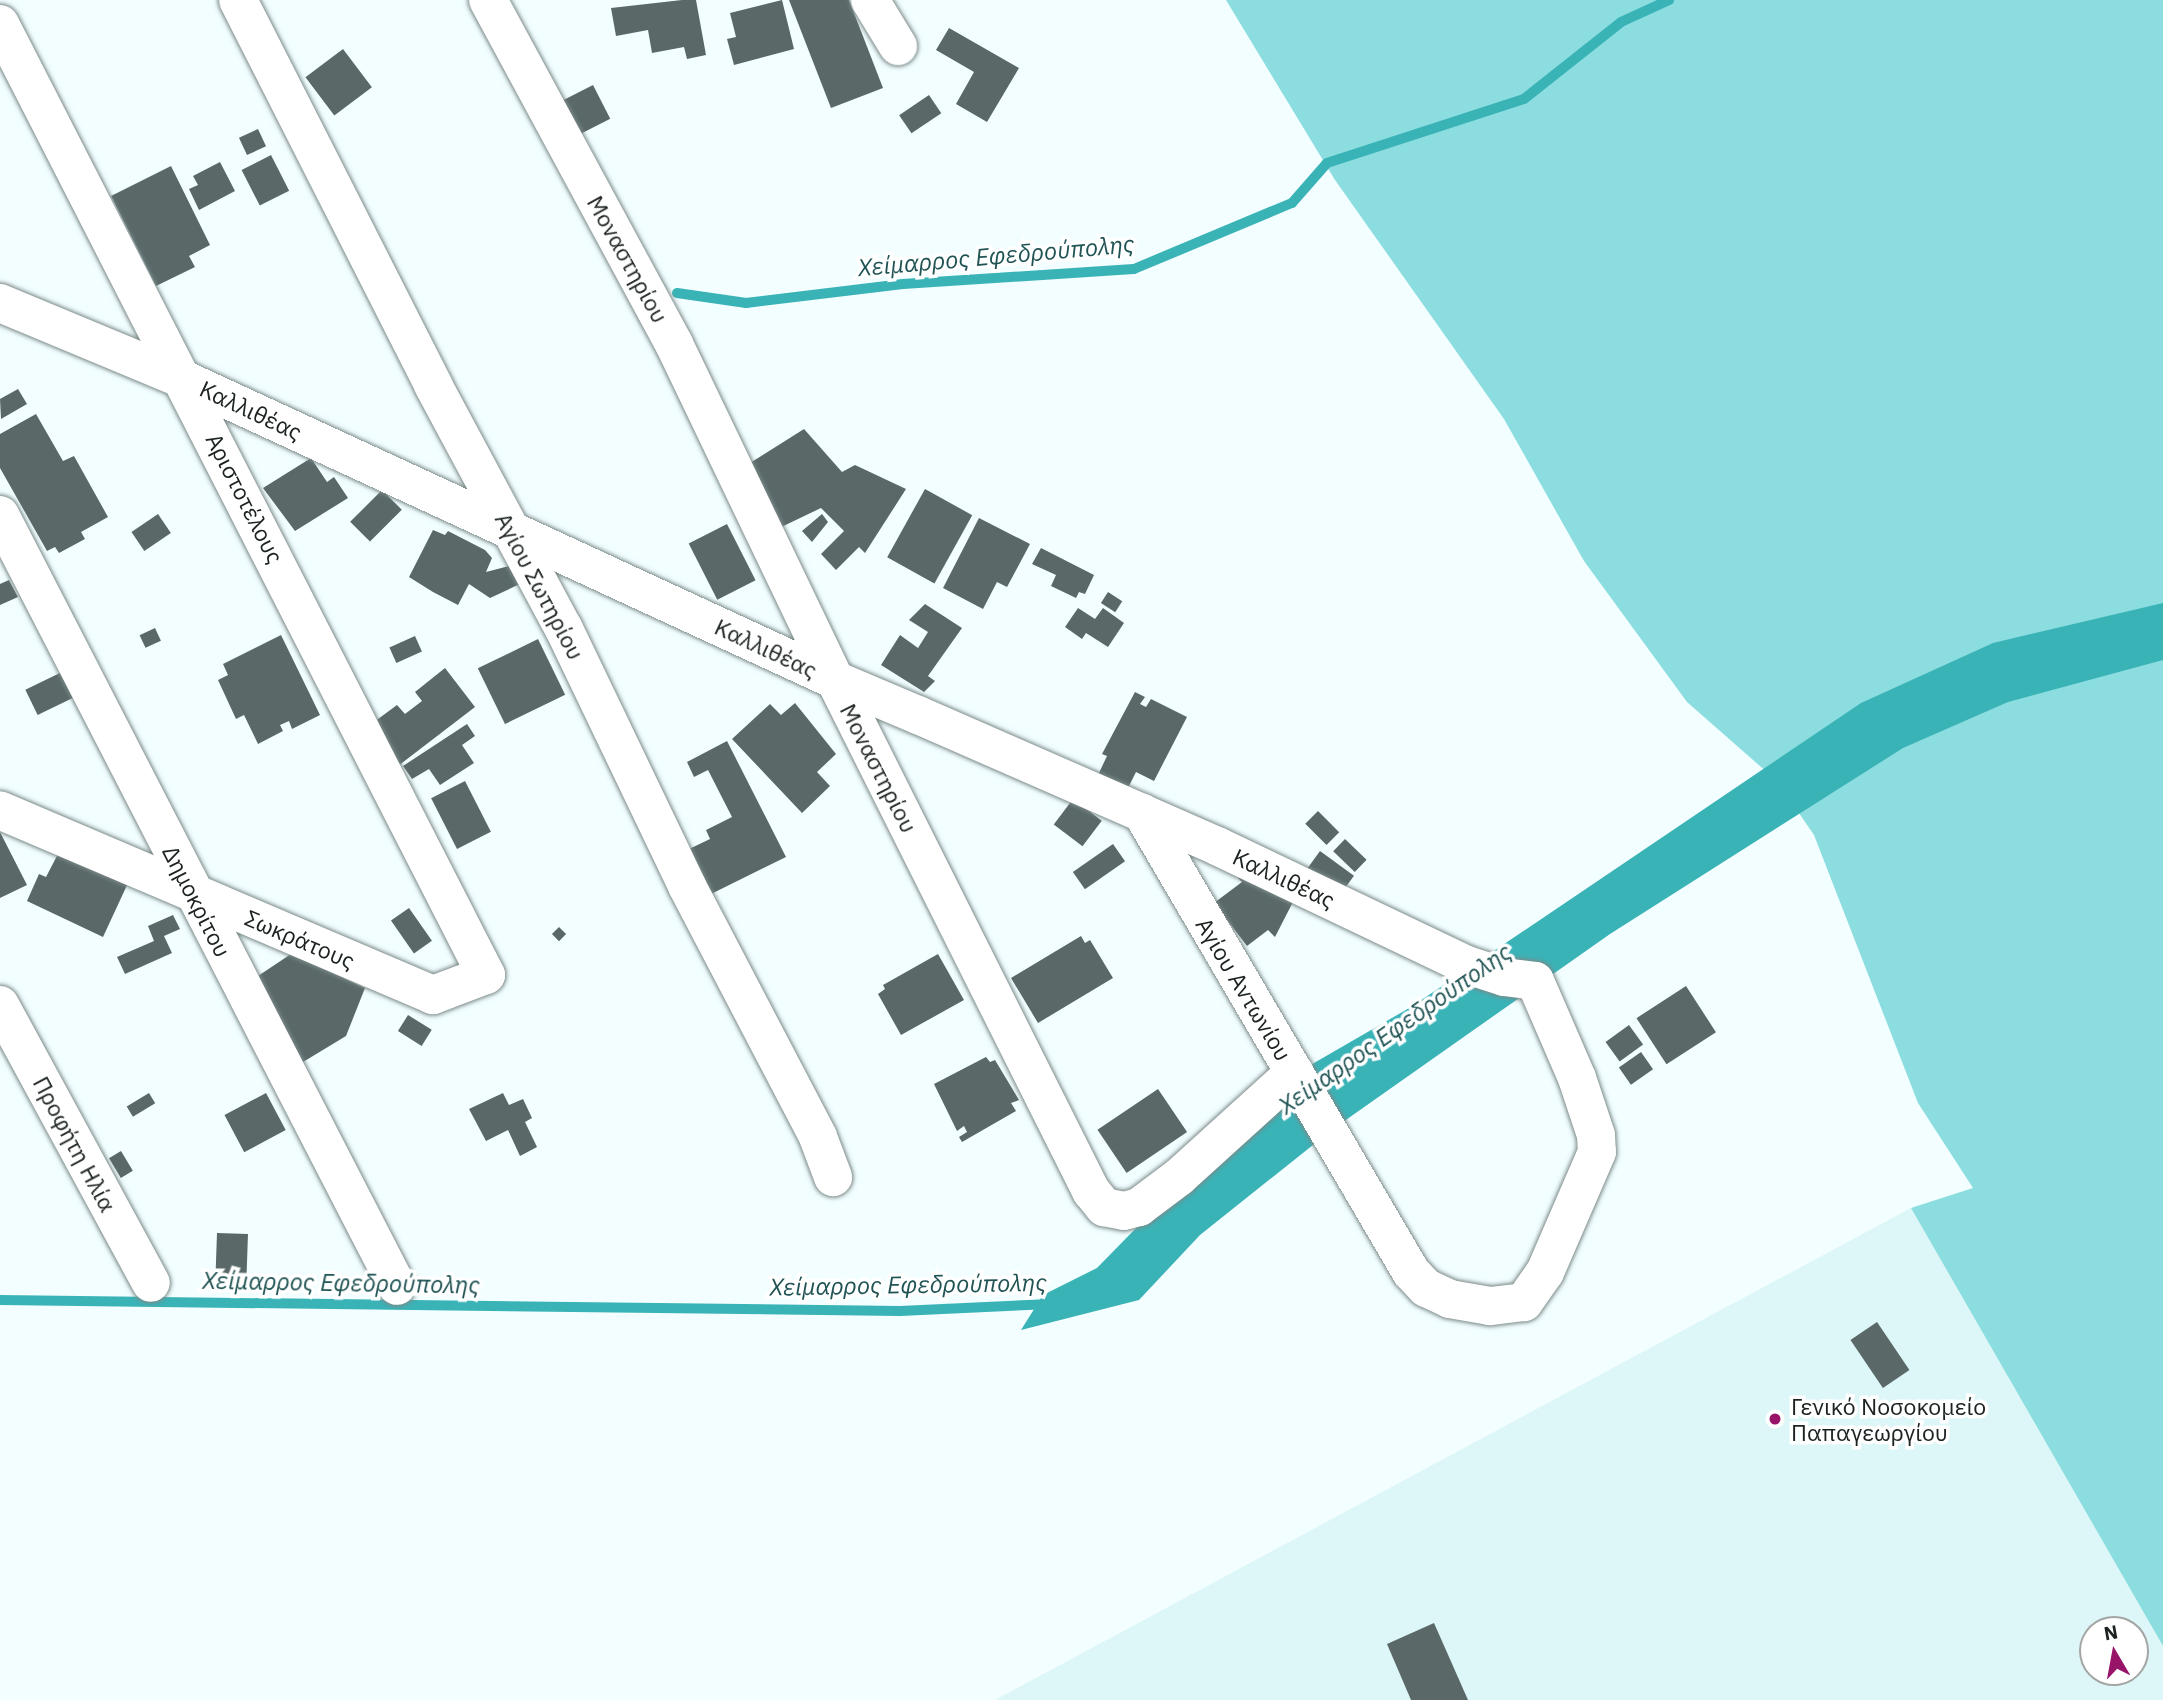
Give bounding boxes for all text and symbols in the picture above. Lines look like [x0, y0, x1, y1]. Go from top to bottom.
street label: Μοναστηρίου [582, 191, 674, 327]
water label: Χείμαρρος Εφεδρούπολης [856, 230, 1136, 282]
street label: Καλλιθέας [196, 374, 306, 446]
street label: Αριστοτέλους [200, 428, 290, 568]
street label: Αγίου Σωτηρίου [490, 508, 590, 664]
street label: Καλλιθέας [711, 612, 821, 684]
street label: Μοναστηρίου [835, 699, 923, 837]
street label: Δημοκρίτου [157, 840, 237, 962]
street label: Καλλιθέας [1229, 842, 1339, 914]
street label: Σωκράτους [241, 904, 359, 974]
street label: Αγίου Αντωνίου [1190, 912, 1298, 1066]
water label: Χείμαρρος Εφεδρούπολης [1273, 938, 1517, 1120]
street label: Προφήτη Ηλία [28, 1071, 122, 1217]
water label: Χείμαρρος Εφεδρούπολης [202, 1266, 480, 1300]
water label: Χείμαρρος Εφεδρούπολης [769, 1268, 1047, 1302]
place label: Γενικό Νοσοκομείο Παπαγεωργίου [1791, 1392, 1986, 1446]
marker: Γενικό Νοσοκομείο Παπαγεωργίου [1765, 1409, 1785, 1429]
north arrow [2079, 1616, 2149, 1686]
text: N [2102, 1619, 2120, 1645]

